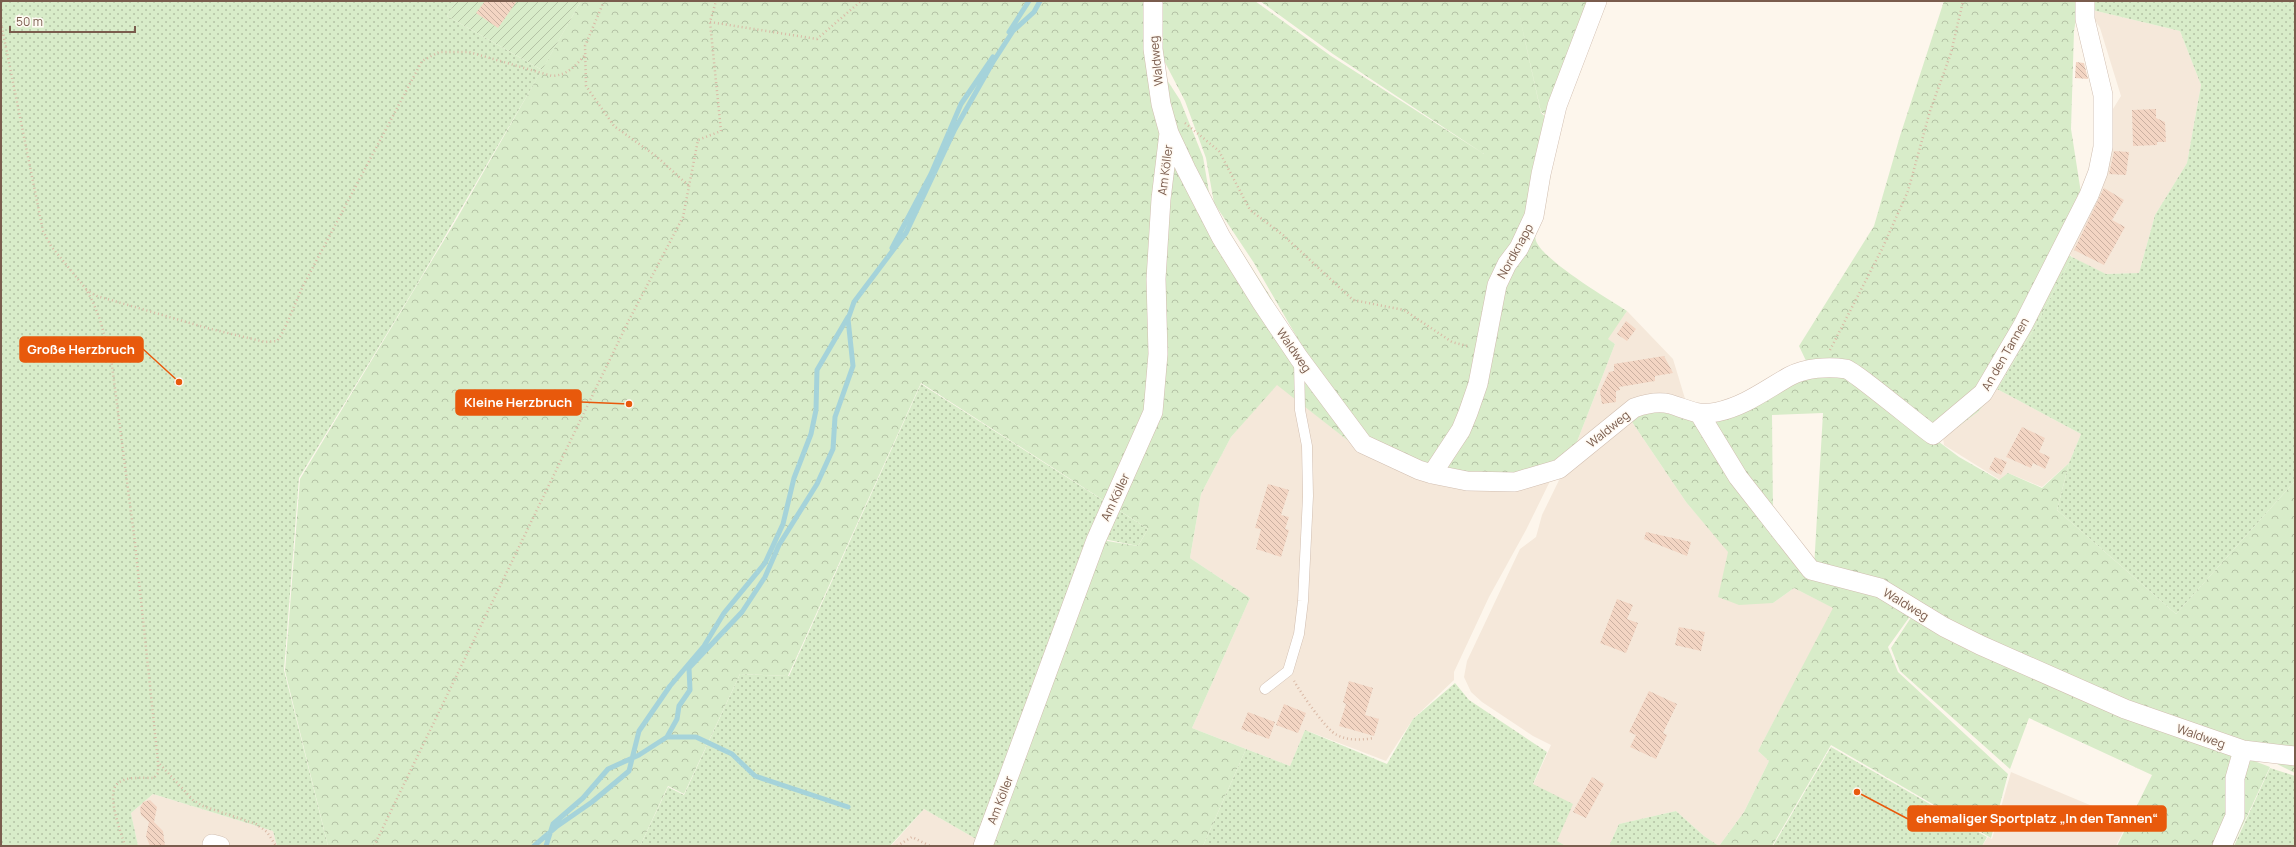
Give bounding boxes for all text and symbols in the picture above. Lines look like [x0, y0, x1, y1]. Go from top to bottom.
scale bar [10, 8, 135, 34]
text: 50 m [16, 13, 43, 30]
street label: Waldweg [1145, 35, 1167, 87]
street label: Am Köller [1153, 143, 1177, 196]
street label: Nordknapp [1493, 220, 1537, 282]
street label: An den Tannen [1977, 314, 2033, 394]
street label: Waldweg [1273, 324, 1315, 376]
callout: Große Herzbruch [20, 337, 143, 362]
text: Große Herzbruch [27, 340, 135, 358]
callout: Kleine Herzbruch [456, 390, 581, 415]
text: Kleine Herzbruch [464, 393, 572, 411]
street label: Waldweg [1583, 407, 1633, 451]
street label: Am Köller [1097, 470, 1134, 524]
street label: Waldweg [1880, 584, 1932, 624]
street label: Waldweg [2174, 720, 2228, 752]
street label: Am Köller [983, 773, 1017, 827]
callout: ehemaliger Sportplatz „In den Tannen“ [1908, 806, 2166, 831]
text: ehemaliger Sportplatz „In den Tannen“ [1916, 809, 2158, 827]

